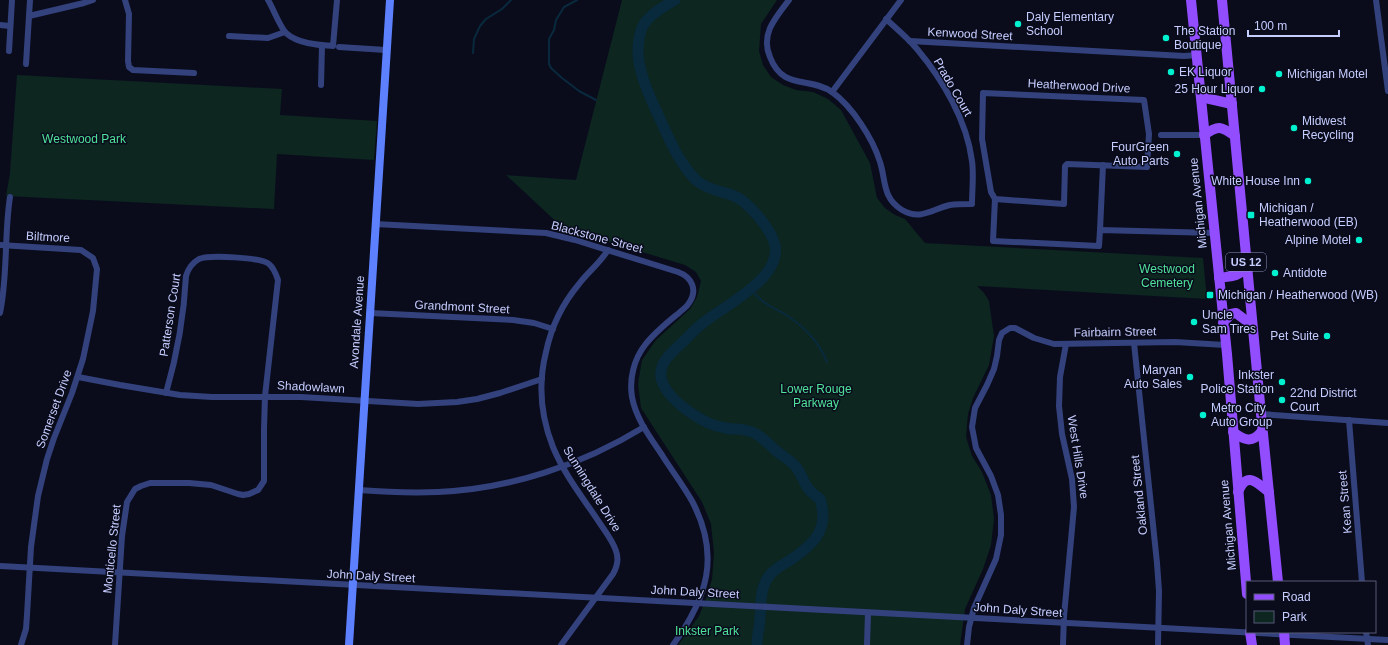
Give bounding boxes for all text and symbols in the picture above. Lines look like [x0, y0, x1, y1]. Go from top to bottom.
place label: Daly Elementary School [1026, 10, 1114, 38]
scale bar [1248, 12, 1339, 38]
marker: Daly Elementary School [1013, 19, 1023, 29]
text: 100 m [1254, 19, 1287, 33]
place label: The Station Boutique [1174, 24, 1235, 52]
street label: Kenwood Street [927, 25, 1014, 43]
marker: The Station Boutique [1161, 33, 1171, 43]
street label: Prado Court [931, 55, 976, 119]
place label: EK Liquor [1179, 65, 1232, 79]
marker: EK Liquor [1166, 67, 1176, 77]
place label: Michigan Motel [1287, 67, 1368, 81]
marker: Michigan Motel [1274, 69, 1284, 79]
street label: Heatherwood Drive [1027, 76, 1131, 96]
place label: 25 Hour Liquor [1175, 82, 1254, 96]
marker: 25 Hour Liquor [1257, 84, 1267, 94]
place label: Midwest Recycling [1302, 114, 1354, 142]
marker: Midwest Recycling [1289, 123, 1299, 133]
park label: Westwood Park [42, 132, 127, 146]
place label: FourGreen Auto Parts [1111, 140, 1169, 168]
marker: FourGreen Auto Parts [1172, 149, 1182, 159]
street label: Michigan Avenue [1186, 157, 1210, 249]
place label: White House Inn [1211, 174, 1300, 188]
marker: White House Inn [1303, 176, 1313, 186]
place label: Michigan / Heatherwood (EB) [1259, 201, 1358, 229]
marker: Michigan / Heatherwood (EB) [1246, 210, 1256, 220]
street label: Blackstone Street [550, 218, 645, 256]
street label: Biltmore [26, 229, 71, 245]
place label: Alpine Motel [1285, 233, 1351, 247]
marker: Alpine Motel [1354, 235, 1364, 245]
road number: US 12 [1226, 253, 1266, 271]
park label: Westwood Cemetery [1139, 262, 1195, 290]
place label: Antidote [1283, 266, 1327, 280]
marker: Antidote [1270, 268, 1280, 278]
street label: Patterson Court [157, 272, 184, 358]
street label: Avondale Avenue [347, 275, 367, 369]
place label: Michigan / Heatherwood (WB) [1218, 288, 1378, 302]
marker: Michigan / Heatherwood (WB) [1205, 290, 1215, 300]
street label: Grandmont Street [414, 298, 511, 317]
place label: Uncle Sam Tires [1202, 308, 1256, 336]
marker: Uncle Sam Tires [1189, 317, 1199, 327]
street label: Fairbairn Street [1074, 324, 1157, 340]
place label: Pet Suite [1270, 329, 1319, 343]
marker: Pet Suite [1322, 331, 1332, 341]
place label: Maryan Auto Sales [1124, 363, 1182, 391]
street label: Somerset Drive [33, 367, 75, 450]
place label: Inkster Police Station [1201, 368, 1274, 396]
marker: Maryan Auto Sales [1185, 372, 1195, 382]
marker: Inkster Police Station [1277, 377, 1287, 387]
street label: Shadowlawn [277, 378, 345, 396]
park label: Lower Rouge Parkway [780, 382, 852, 410]
place label: 22nd District Court [1290, 386, 1357, 414]
marker: 22nd District Court [1277, 395, 1287, 405]
place label: Metro City Auto Group [1211, 401, 1273, 429]
marker: Metro City Auto Group [1198, 410, 1208, 420]
street label: West Hills Drive [1064, 414, 1092, 500]
street label: Sunningdale Drive [560, 444, 624, 535]
street label: Oakland Street [1128, 454, 1150, 536]
street label: Kean Street [1335, 469, 1355, 534]
street label: Michigan Avenue [1217, 479, 1239, 571]
street label: Monticello Street [100, 503, 124, 594]
street label: John Daly Street [326, 567, 416, 585]
legend [1246, 581, 1376, 633]
street label: John Daly Street [650, 583, 740, 601]
text: Road [1282, 590, 1311, 604]
street label: John Daly Street [973, 600, 1063, 620]
text: Park [1282, 610, 1308, 624]
park label: Inkster Park [675, 624, 740, 638]

